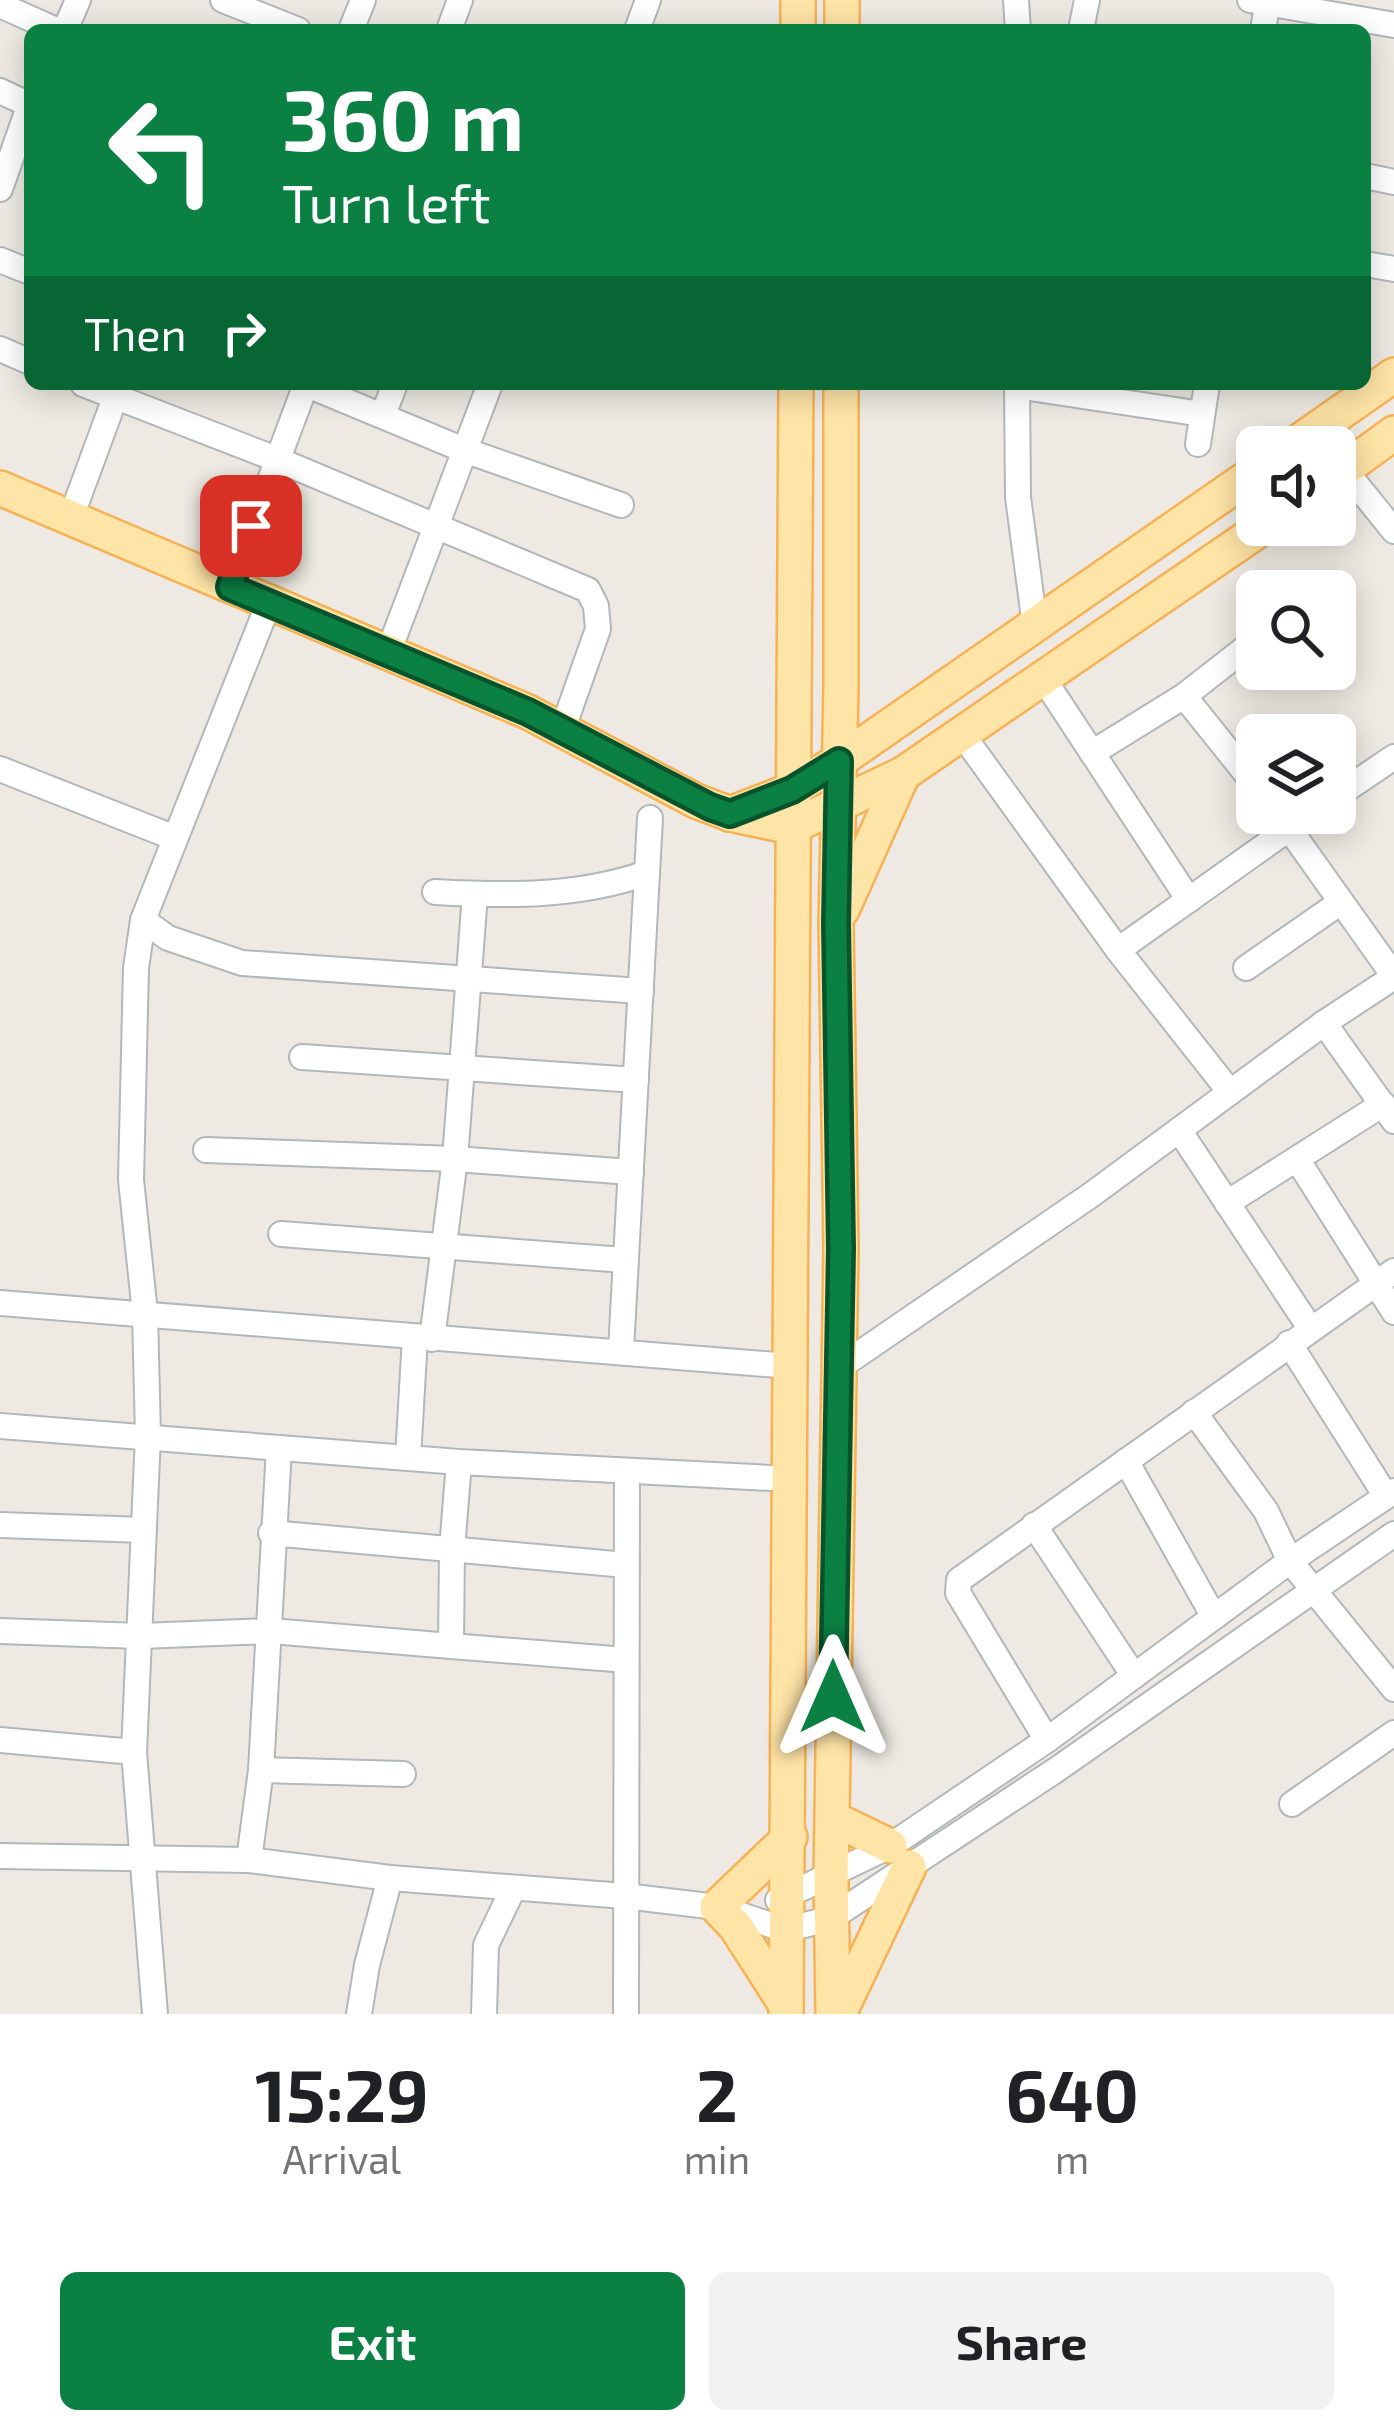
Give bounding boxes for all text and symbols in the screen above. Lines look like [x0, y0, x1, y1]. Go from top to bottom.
text: 360 m [282, 67, 524, 168]
icon: left [84, 72, 240, 228]
text: Turn left [282, 169, 491, 234]
icon: right [211, 300, 277, 366]
text: Then [84, 306, 187, 360]
map controls [1236, 426, 1356, 834]
button: sound [1236, 426, 1356, 546]
pin [200, 475, 302, 577]
icon: arrive [218, 493, 284, 559]
button: search [1236, 570, 1356, 690]
button: layers [1236, 714, 1356, 834]
position arrow [770, 1634, 896, 1760]
text: 15:29 [255, 2050, 429, 2136]
text: 2 [696, 2050, 738, 2136]
text: 640 [1005, 2050, 1139, 2136]
text: Arrival [282, 2135, 401, 2182]
text: min [684, 2135, 750, 2182]
text: m [1055, 2135, 1089, 2182]
button: Exit [60, 2272, 685, 2410]
button: Share [709, 2272, 1334, 2410]

